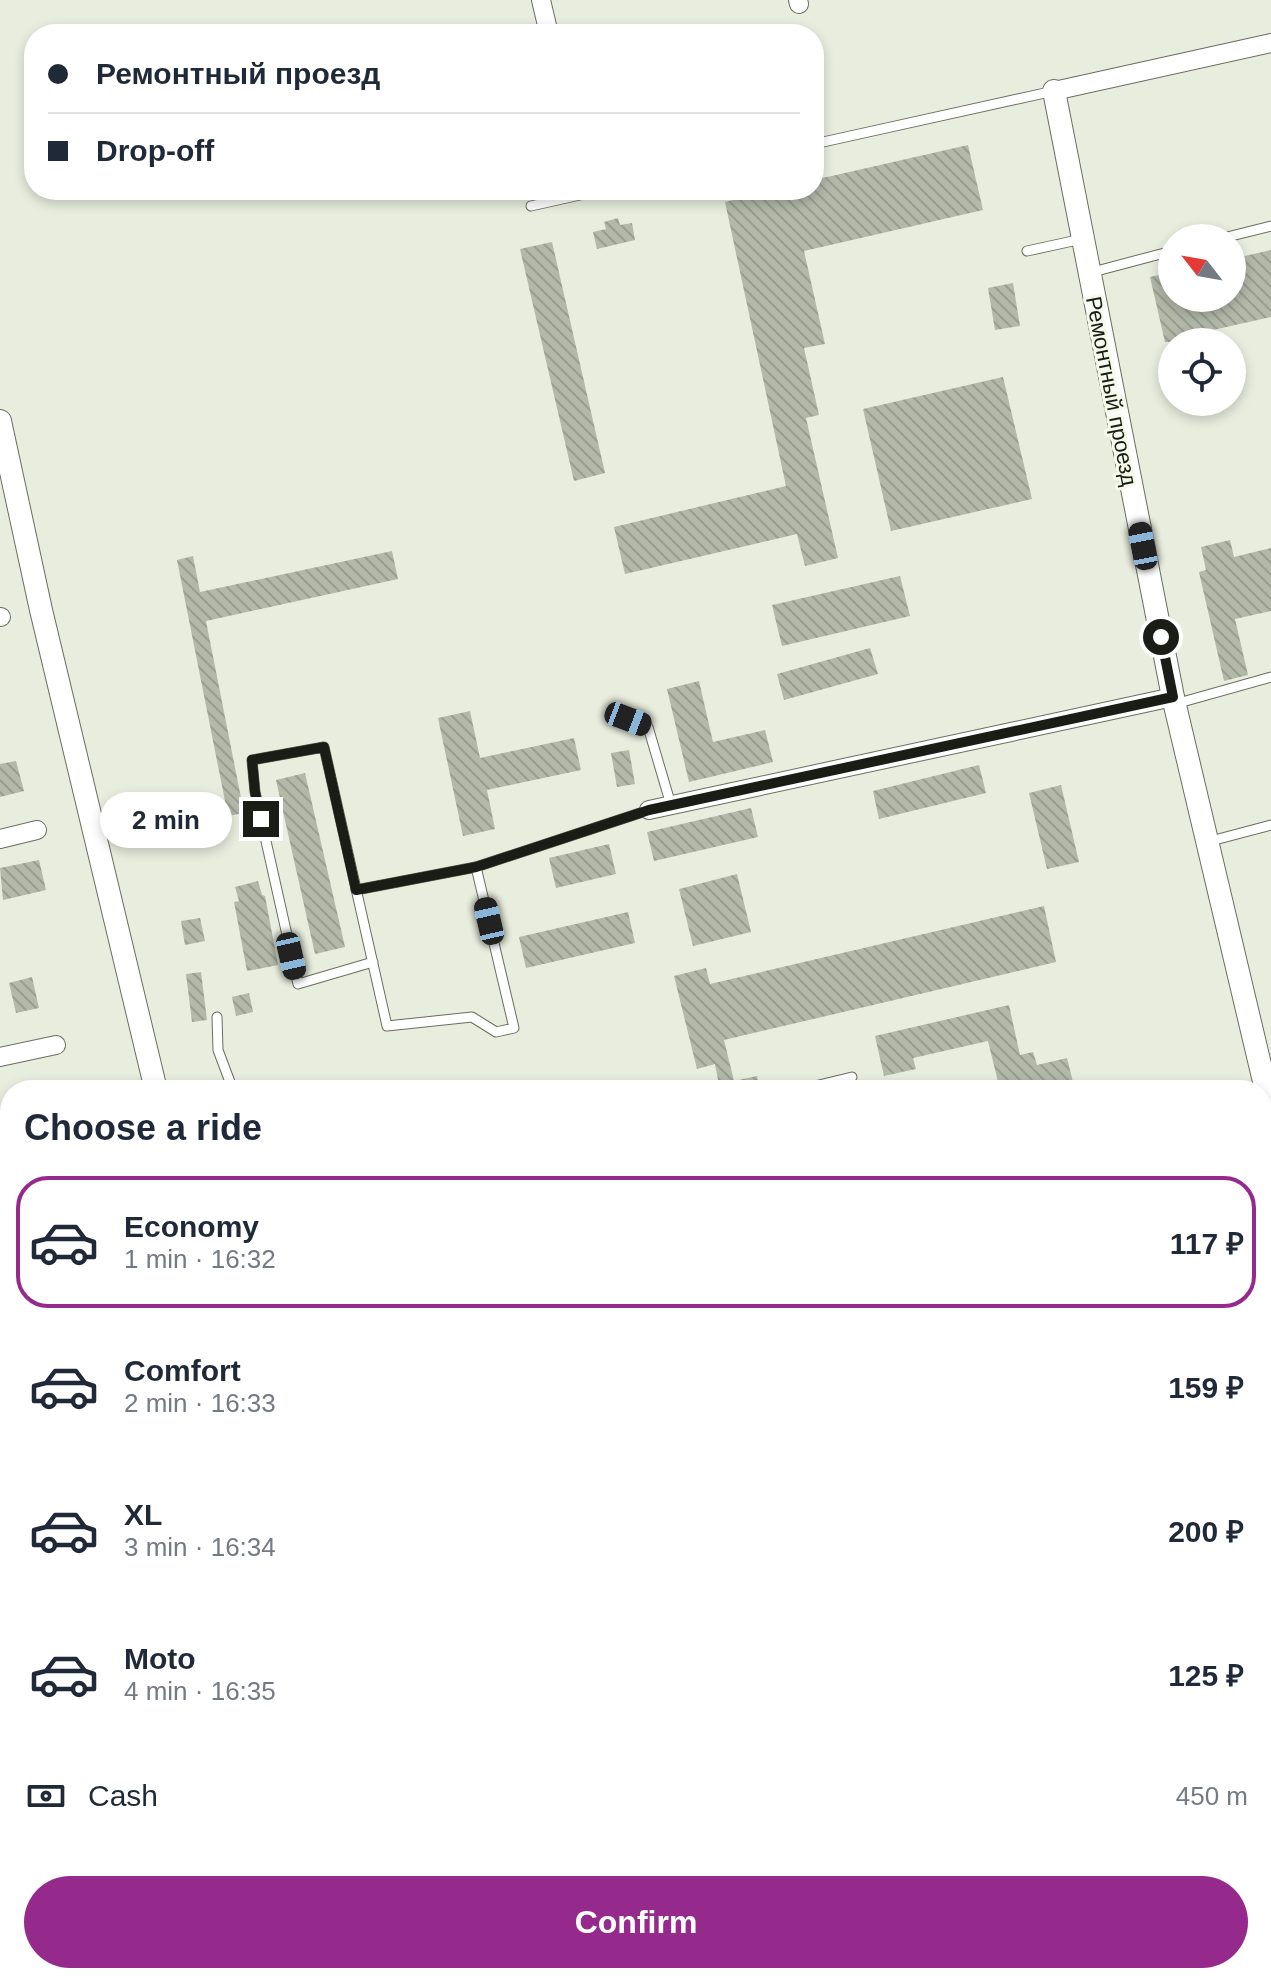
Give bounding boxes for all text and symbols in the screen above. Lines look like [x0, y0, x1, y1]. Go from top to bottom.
text: Ремонтный проезд [96, 57, 380, 90]
text: Drop-off [96, 134, 214, 167]
north arrow [1158, 224, 1246, 312]
map controls [1158, 224, 1246, 416]
street label: Ремонтный проезд [1081, 294, 1142, 488]
button: locate [1158, 328, 1246, 416]
car [1127, 520, 1159, 572]
route start [1143, 619, 1179, 655]
car [601, 699, 655, 739]
callout: 2 min [101, 791, 233, 847]
route end [243, 801, 279, 837]
text: 2 min [132, 805, 200, 835]
car [472, 895, 506, 947]
car [274, 930, 308, 982]
text: Choose a ride [24, 1107, 262, 1148]
icon: car [28, 1206, 100, 1278]
text: Economy [124, 1210, 259, 1243]
text: 117 ₽ [1170, 1227, 1244, 1260]
text: 1 min · 16:32 [124, 1244, 276, 1274]
icon: car [28, 1350, 100, 1422]
text: Comfort [124, 1354, 241, 1387]
text: 159 ₽ [1168, 1371, 1244, 1404]
text: 2 min · 16:33 [124, 1388, 276, 1418]
icon: car [28, 1494, 100, 1566]
text: XL [124, 1498, 162, 1531]
text: 200 ₽ [1168, 1515, 1244, 1548]
text: 3 min · 16:34 [124, 1532, 276, 1562]
icon: car [28, 1638, 100, 1710]
text: Moto [124, 1642, 196, 1675]
text: 125 ₽ [1168, 1659, 1244, 1692]
text: 4 min · 16:35 [124, 1676, 276, 1706]
icon: cash [24, 1774, 68, 1818]
text: Cash [88, 1779, 158, 1812]
text: 450 m [1176, 1781, 1248, 1811]
button: Confirm [24, 1876, 1248, 1968]

